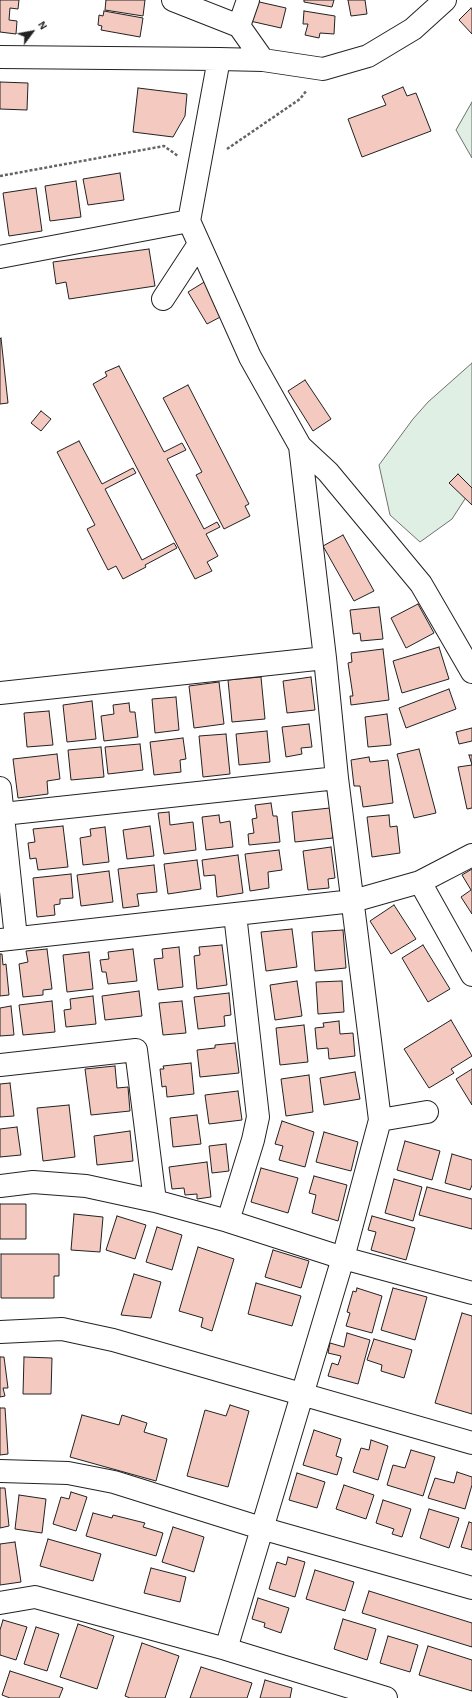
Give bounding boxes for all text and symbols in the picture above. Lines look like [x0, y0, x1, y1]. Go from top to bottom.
north arrow [12, 12, 52, 52]
text: N [36, 19, 49, 32]

